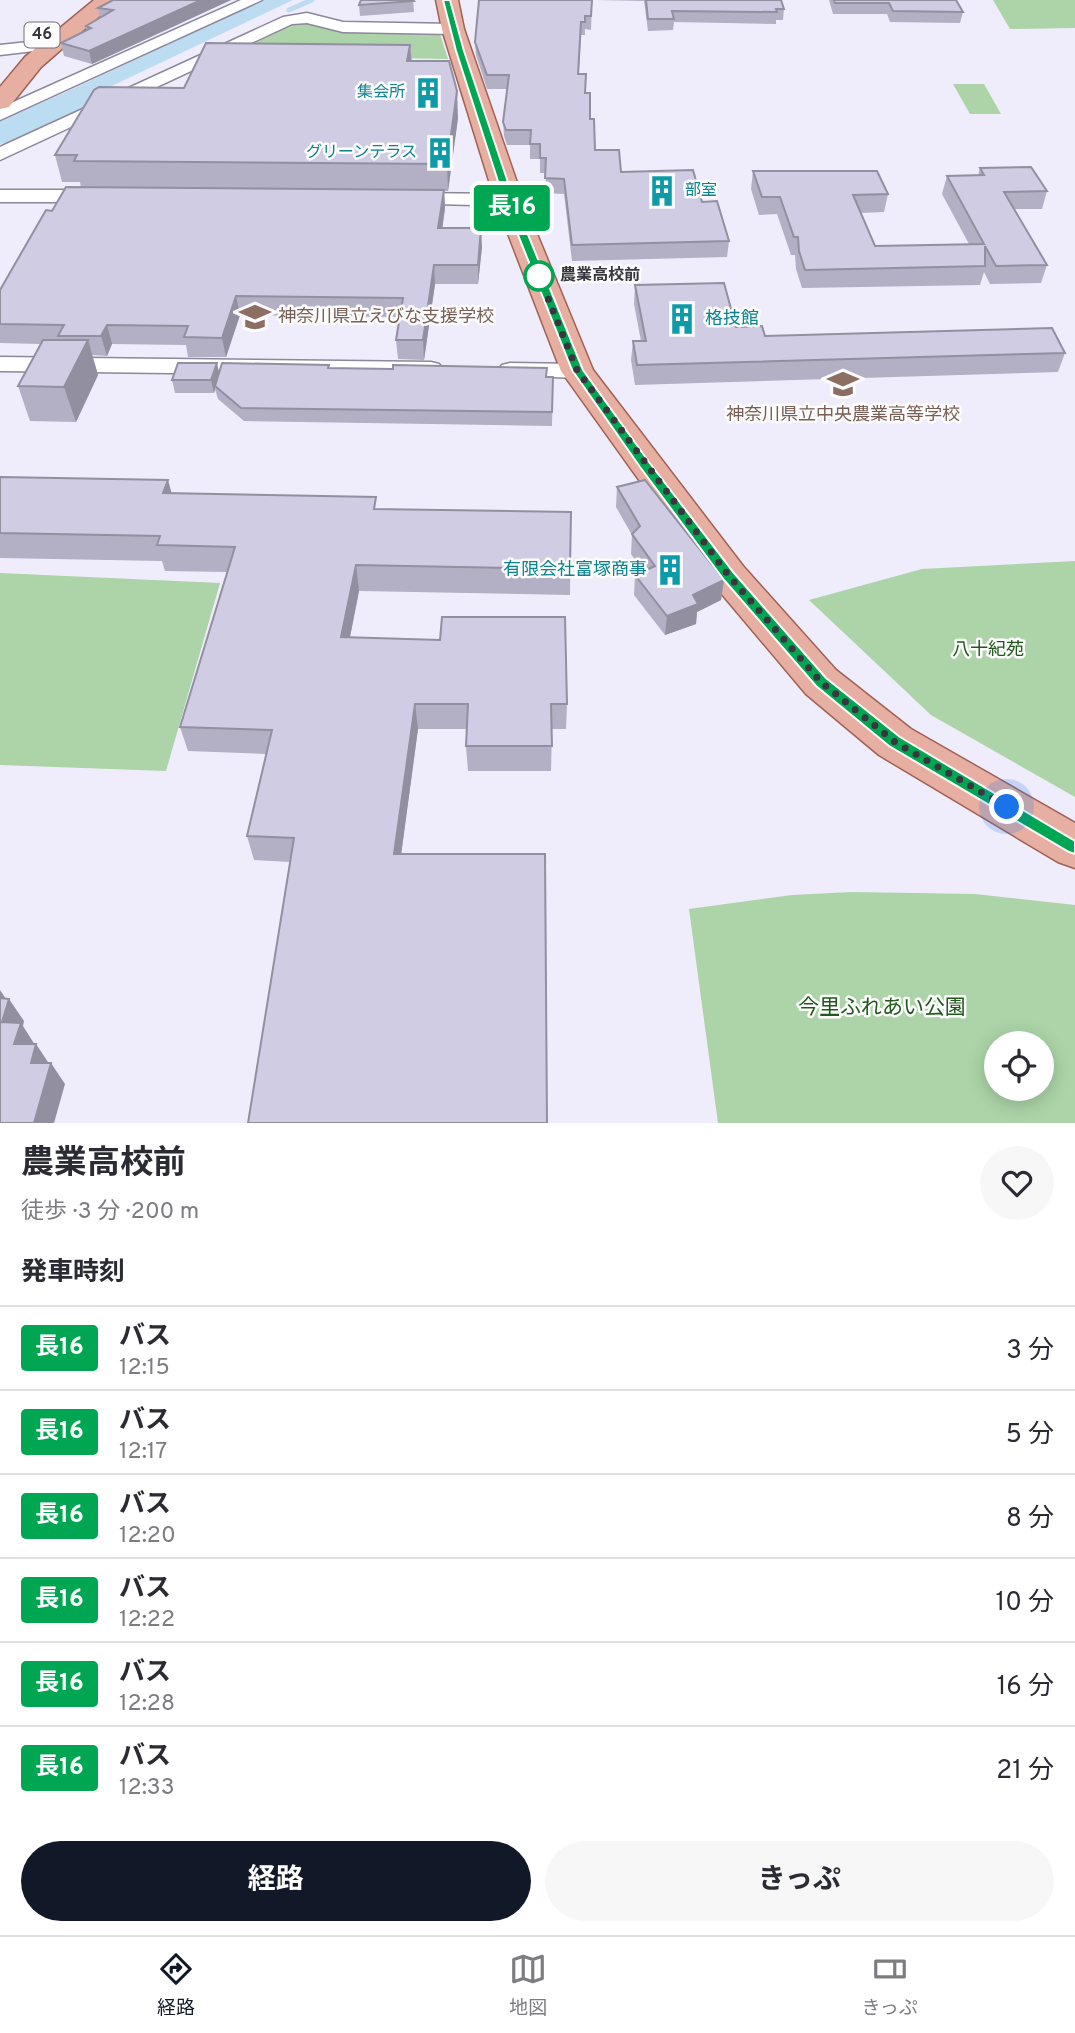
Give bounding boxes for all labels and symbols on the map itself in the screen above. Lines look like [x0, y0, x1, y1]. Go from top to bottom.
road number: 46 [24, 22, 60, 48]
building icon: 集会所 [411, 76, 445, 110]
place label: 集会所 [357, 83, 405, 103]
building icon: グリーンテラス [423, 136, 457, 170]
place label: グリーンテラス [306, 143, 417, 163]
building icon: 部室 [645, 174, 679, 208]
place label: 部室 [685, 181, 717, 201]
line badge: 長16 [472, 185, 552, 231]
marker: 農業高校前 [524, 261, 554, 291]
place label: 農業高校前 [560, 266, 640, 286]
school or university icon: 神奈川県立えびな支援学校 [238, 300, 272, 334]
building icon: 格技館 [665, 302, 699, 336]
place label: 神奈川県立えびな支援学校 [278, 306, 494, 329]
place label: 格技館 [705, 308, 759, 331]
school or university icon: 神奈川県立中央農業高等学校 [826, 367, 860, 401]
place label: 神奈川県立中央農業高等学校 [726, 404, 960, 427]
building icon: 有限会社富塚商事 [653, 553, 687, 587]
place label: 有限会社富塚商事 [503, 559, 647, 582]
park label: 八十紀苑 [952, 639, 1024, 662]
your location [989, 789, 1024, 824]
park label: 今里ふれあい公園 [798, 995, 966, 1022]

